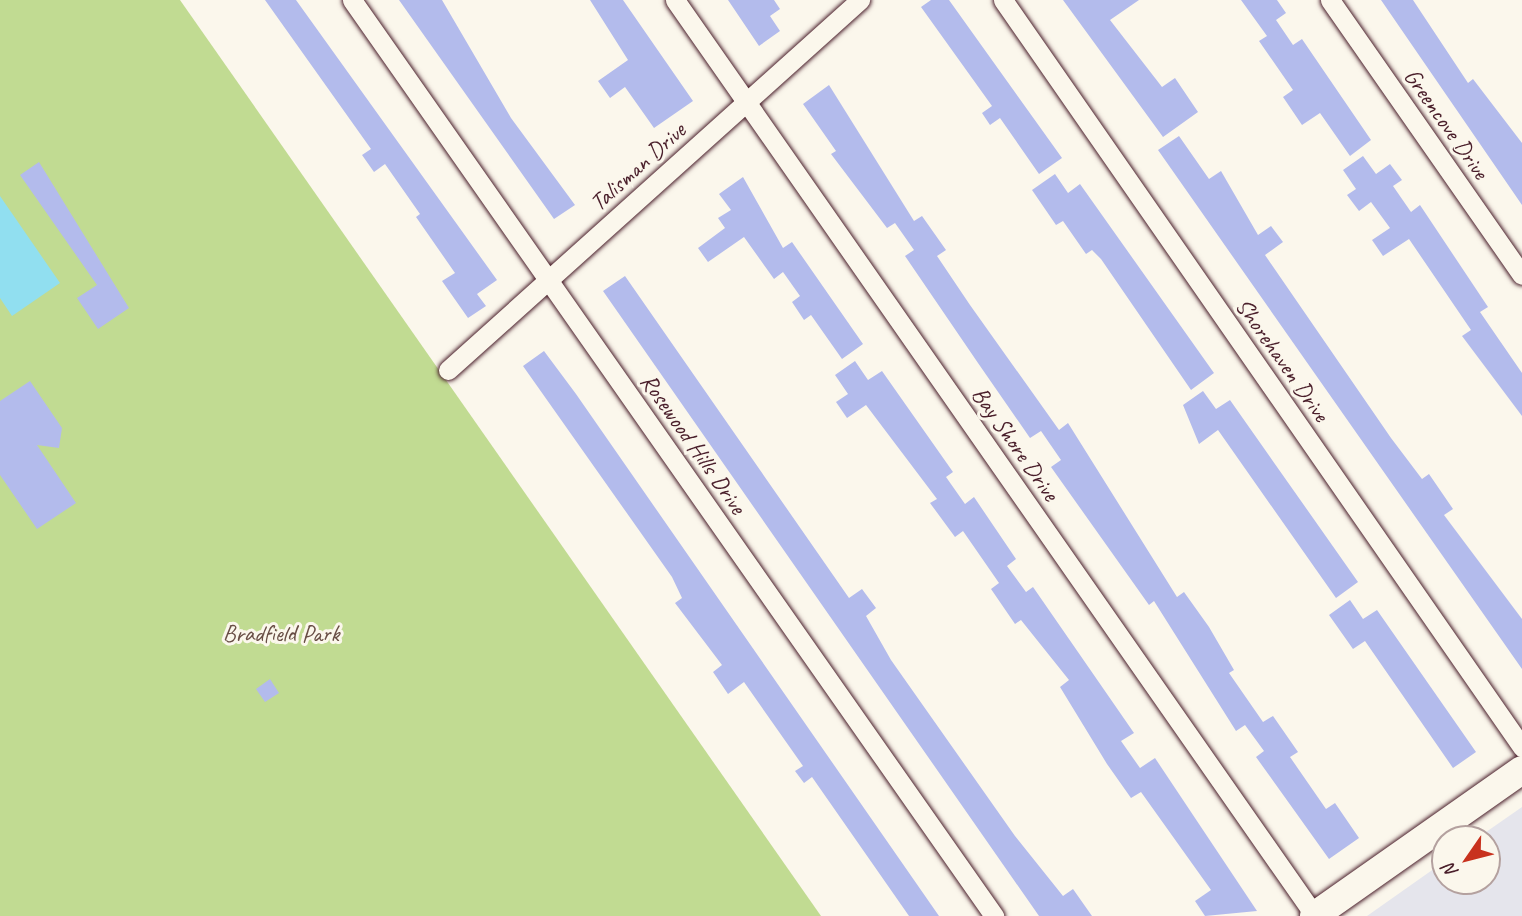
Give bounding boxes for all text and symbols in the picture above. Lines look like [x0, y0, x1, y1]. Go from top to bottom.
street label: Greencove Drive [1397, 63, 1495, 185]
street label: Talisman Drive [584, 116, 692, 218]
street label: Shorehaven Drive [1229, 293, 1335, 427]
street label: Rosewood Hills Drive [634, 368, 752, 520]
street label: Bay Shore Drive [965, 381, 1065, 507]
park label: Bradfield Park [222, 620, 340, 648]
north arrow [1431, 825, 1501, 895]
text: N [1437, 859, 1464, 883]

